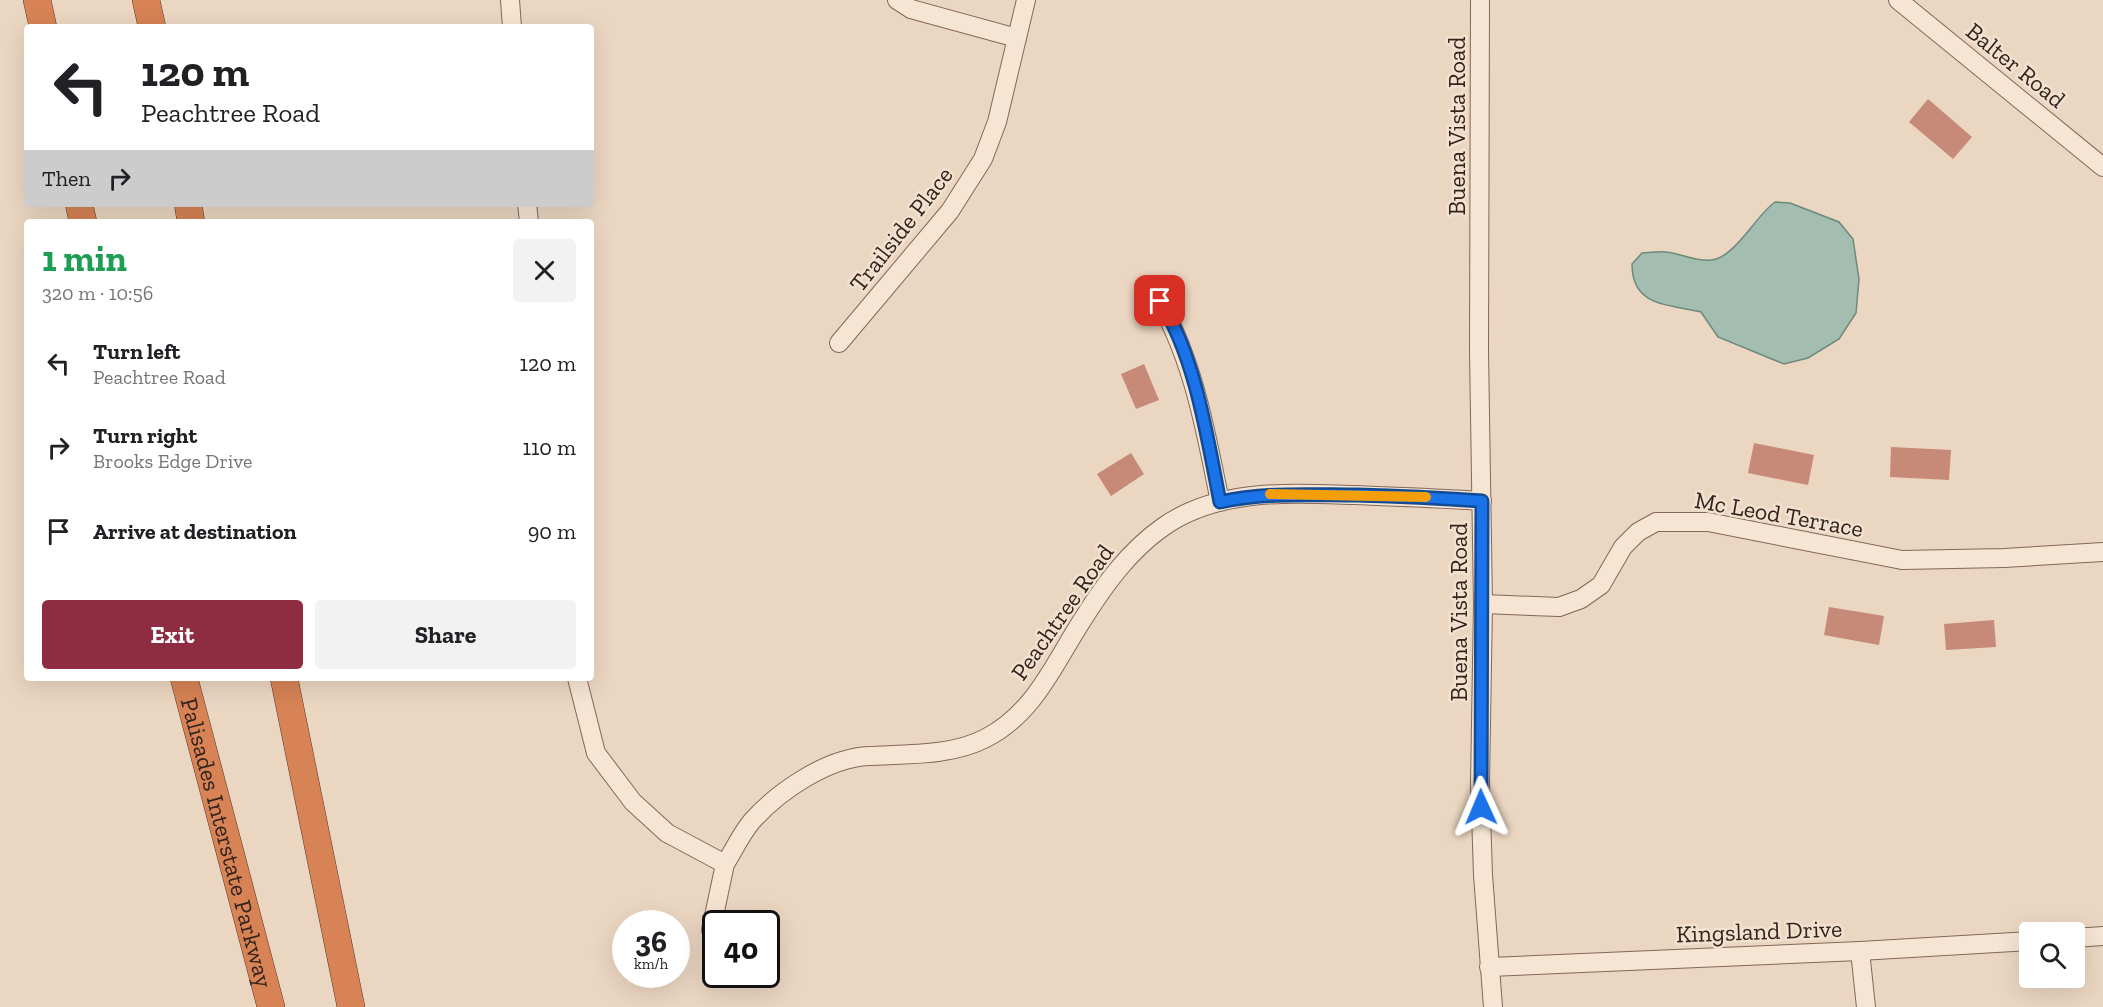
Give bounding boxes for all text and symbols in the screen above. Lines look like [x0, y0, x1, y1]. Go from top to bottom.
street label: Balter Road [1960, 16, 2072, 114]
street label: Buena Vista Road [1442, 36, 1471, 216]
text: 120 m [141, 46, 249, 97]
icon: left [42, 48, 120, 126]
text: Peachtree Road [141, 97, 320, 129]
street label: Trailside Place [843, 161, 959, 297]
icon: right [103, 162, 136, 195]
text: Then [42, 165, 91, 192]
text: 1 min [42, 237, 127, 280]
button: close [513, 239, 576, 302]
pin [1134, 275, 1185, 326]
text: 320 m · 10:56 [42, 281, 153, 305]
icon: arrive [1143, 284, 1176, 317]
text: Turn left [93, 338, 180, 365]
icon: left [42, 347, 75, 380]
text: 120 m [520, 350, 576, 377]
text: Peachtree Road [93, 365, 226, 389]
text: Turn right [93, 422, 197, 449]
icon: right [42, 431, 75, 464]
text: 110 m [522, 434, 576, 461]
text: Brooks Edge Drive [93, 449, 252, 473]
street label: Mc Leod Terrace [1692, 485, 1866, 543]
icon: arrive [42, 515, 75, 548]
text: Arrive at destination [93, 518, 296, 545]
text: 90 m [528, 518, 576, 545]
street label: Buena Vista Road [1444, 522, 1473, 702]
street label: Peachtree Road [1004, 538, 1120, 686]
button: Exit [42, 600, 303, 669]
button: Share [315, 600, 576, 669]
street label: Palisades Interstate Parkway [175, 694, 280, 991]
position arrow [1449, 775, 1513, 839]
speed limit sign: 40 [702, 910, 780, 988]
street label: Kingsland Drive [1675, 914, 1843, 948]
map controls [2019, 922, 2085, 988]
button: search [2019, 922, 2085, 988]
text: 36 [635, 924, 667, 960]
text: km/h [634, 955, 668, 973]

